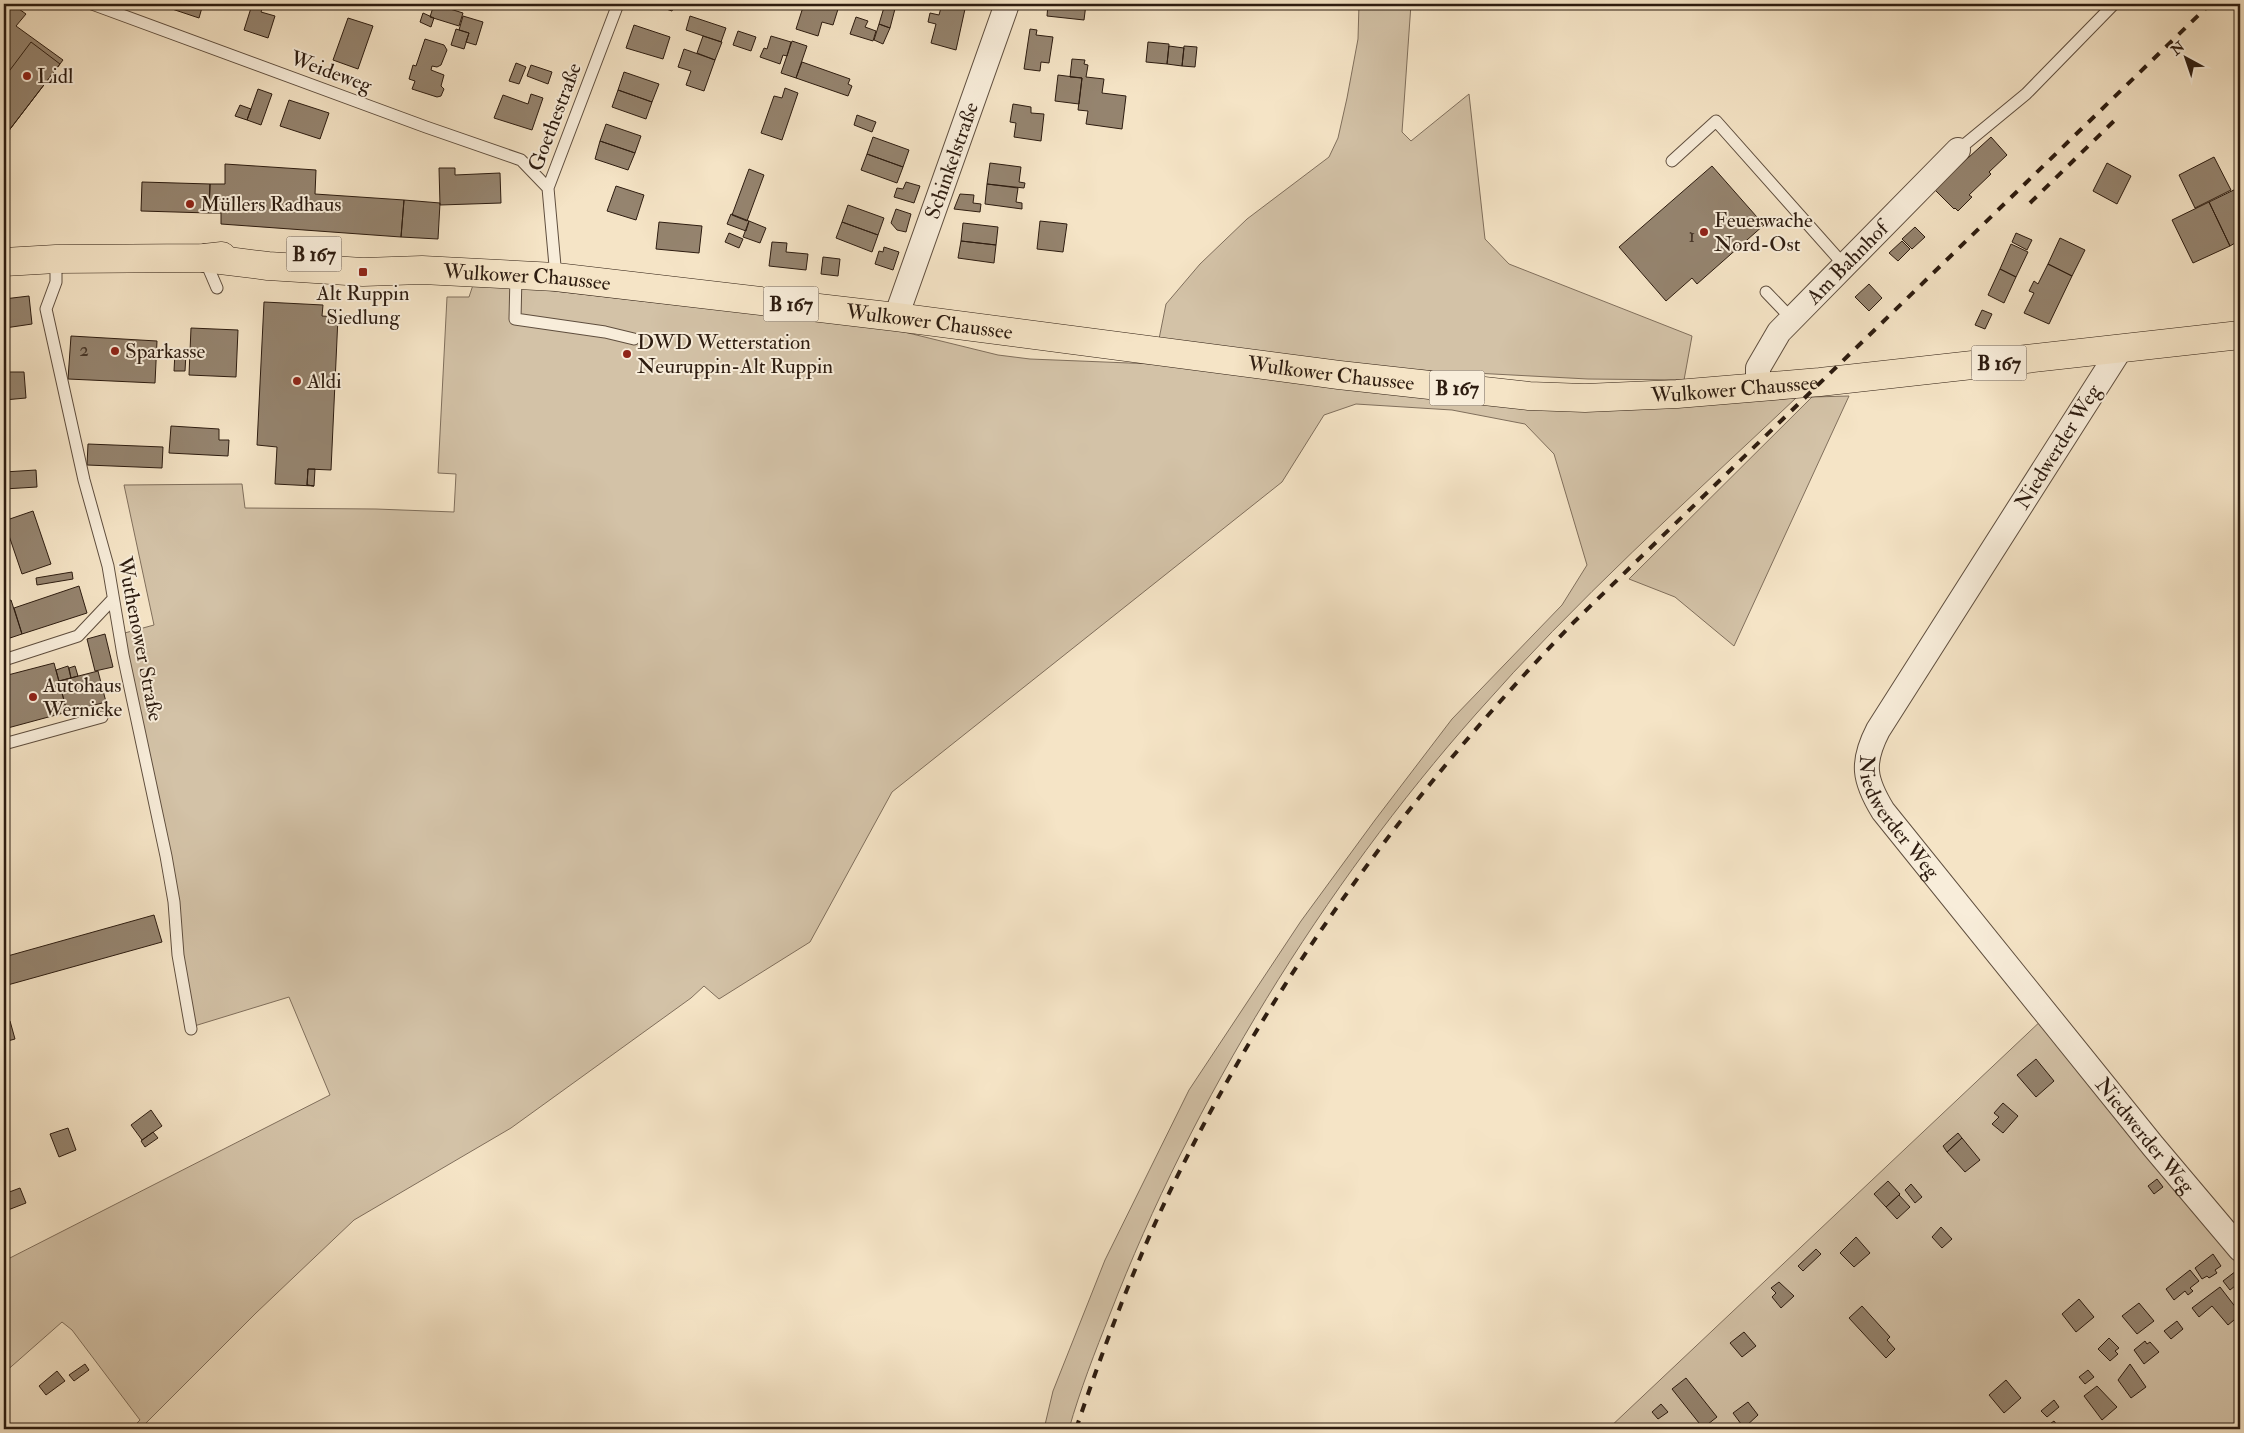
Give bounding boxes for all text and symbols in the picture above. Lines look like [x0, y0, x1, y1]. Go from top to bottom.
north arrow [2162, 32, 2212, 82]
text: N [2167, 38, 2189, 60]
street label: Weideweg [286, 44, 376, 99]
street label: Goethestraße [522, 59, 588, 175]
place label: Lidl [37, 63, 74, 90]
marker: Lidl [21, 70, 33, 82]
street label: Schinkelstraße [918, 98, 985, 223]
place label: Müllers Radhaus [200, 191, 341, 218]
marker: Müllers Radhaus [184, 198, 196, 210]
place label: Feuerwache Nord-Ost [1714, 207, 1813, 258]
street label: Am Bahnhof [1800, 213, 1896, 311]
house number: 1 [1689, 224, 1695, 248]
marker: Feuerwache Nord-Ost [1698, 226, 1710, 238]
road number: B 167 [286, 236, 342, 272]
street label: Wulkower Chaussee [442, 258, 612, 297]
marker: Alt Ruppin Siedlung [357, 266, 369, 278]
place label: Alt Ruppin Siedlung [315, 280, 410, 331]
road number: B 167 [764, 286, 818, 322]
street label: Wulkower Chaussee [844, 298, 1015, 346]
place label: DWD Wetterstation Neuruppin-Alt Ruppin [637, 329, 833, 380]
house number: 2 [79, 338, 89, 362]
place label: Sparkasse [125, 338, 206, 365]
marker: Sparkasse [109, 345, 121, 357]
road number: B 167 [1972, 346, 2026, 380]
marker: DWD Wetterstation Neuruppin-Alt Ruppin [621, 348, 633, 360]
street label: Wulkower Chaussee [1245, 350, 1416, 397]
place label: Aldi [306, 368, 342, 395]
street label: Wulkower Chaussee [1649, 369, 1819, 409]
road number: B 167 [1430, 370, 1484, 406]
marker: Aldi [291, 375, 303, 387]
street label: Niedwerder Weg [2009, 379, 2108, 515]
street label: Wuthenower Straße [111, 554, 169, 724]
place label: Autohaus Wernicke [42, 672, 123, 723]
marker: Autohaus Wernicke [27, 691, 39, 703]
street label: Niedwerder Weg [1853, 754, 1946, 885]
street label: Niedwerder Weg [2089, 1072, 2201, 1199]

